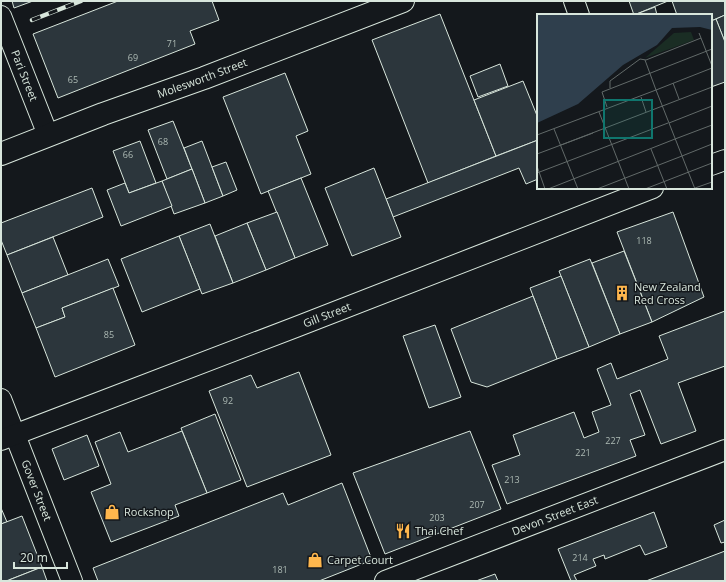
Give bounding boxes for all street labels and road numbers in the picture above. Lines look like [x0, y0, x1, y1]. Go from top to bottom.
street label: Pari Street [8, 48, 42, 103]
street label: Molesworth Street [155, 54, 249, 101]
street label: Gill Street [301, 298, 353, 331]
street label: Gover Street [18, 457, 56, 523]
street label: Devon Street East [510, 492, 600, 538]

